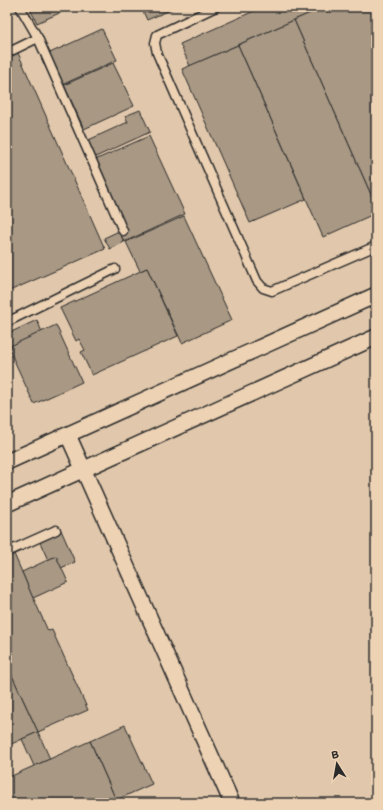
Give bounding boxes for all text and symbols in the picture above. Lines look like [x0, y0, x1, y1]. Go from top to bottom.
north arrow [317, 744, 357, 784]
text: B [330, 748, 340, 762]

